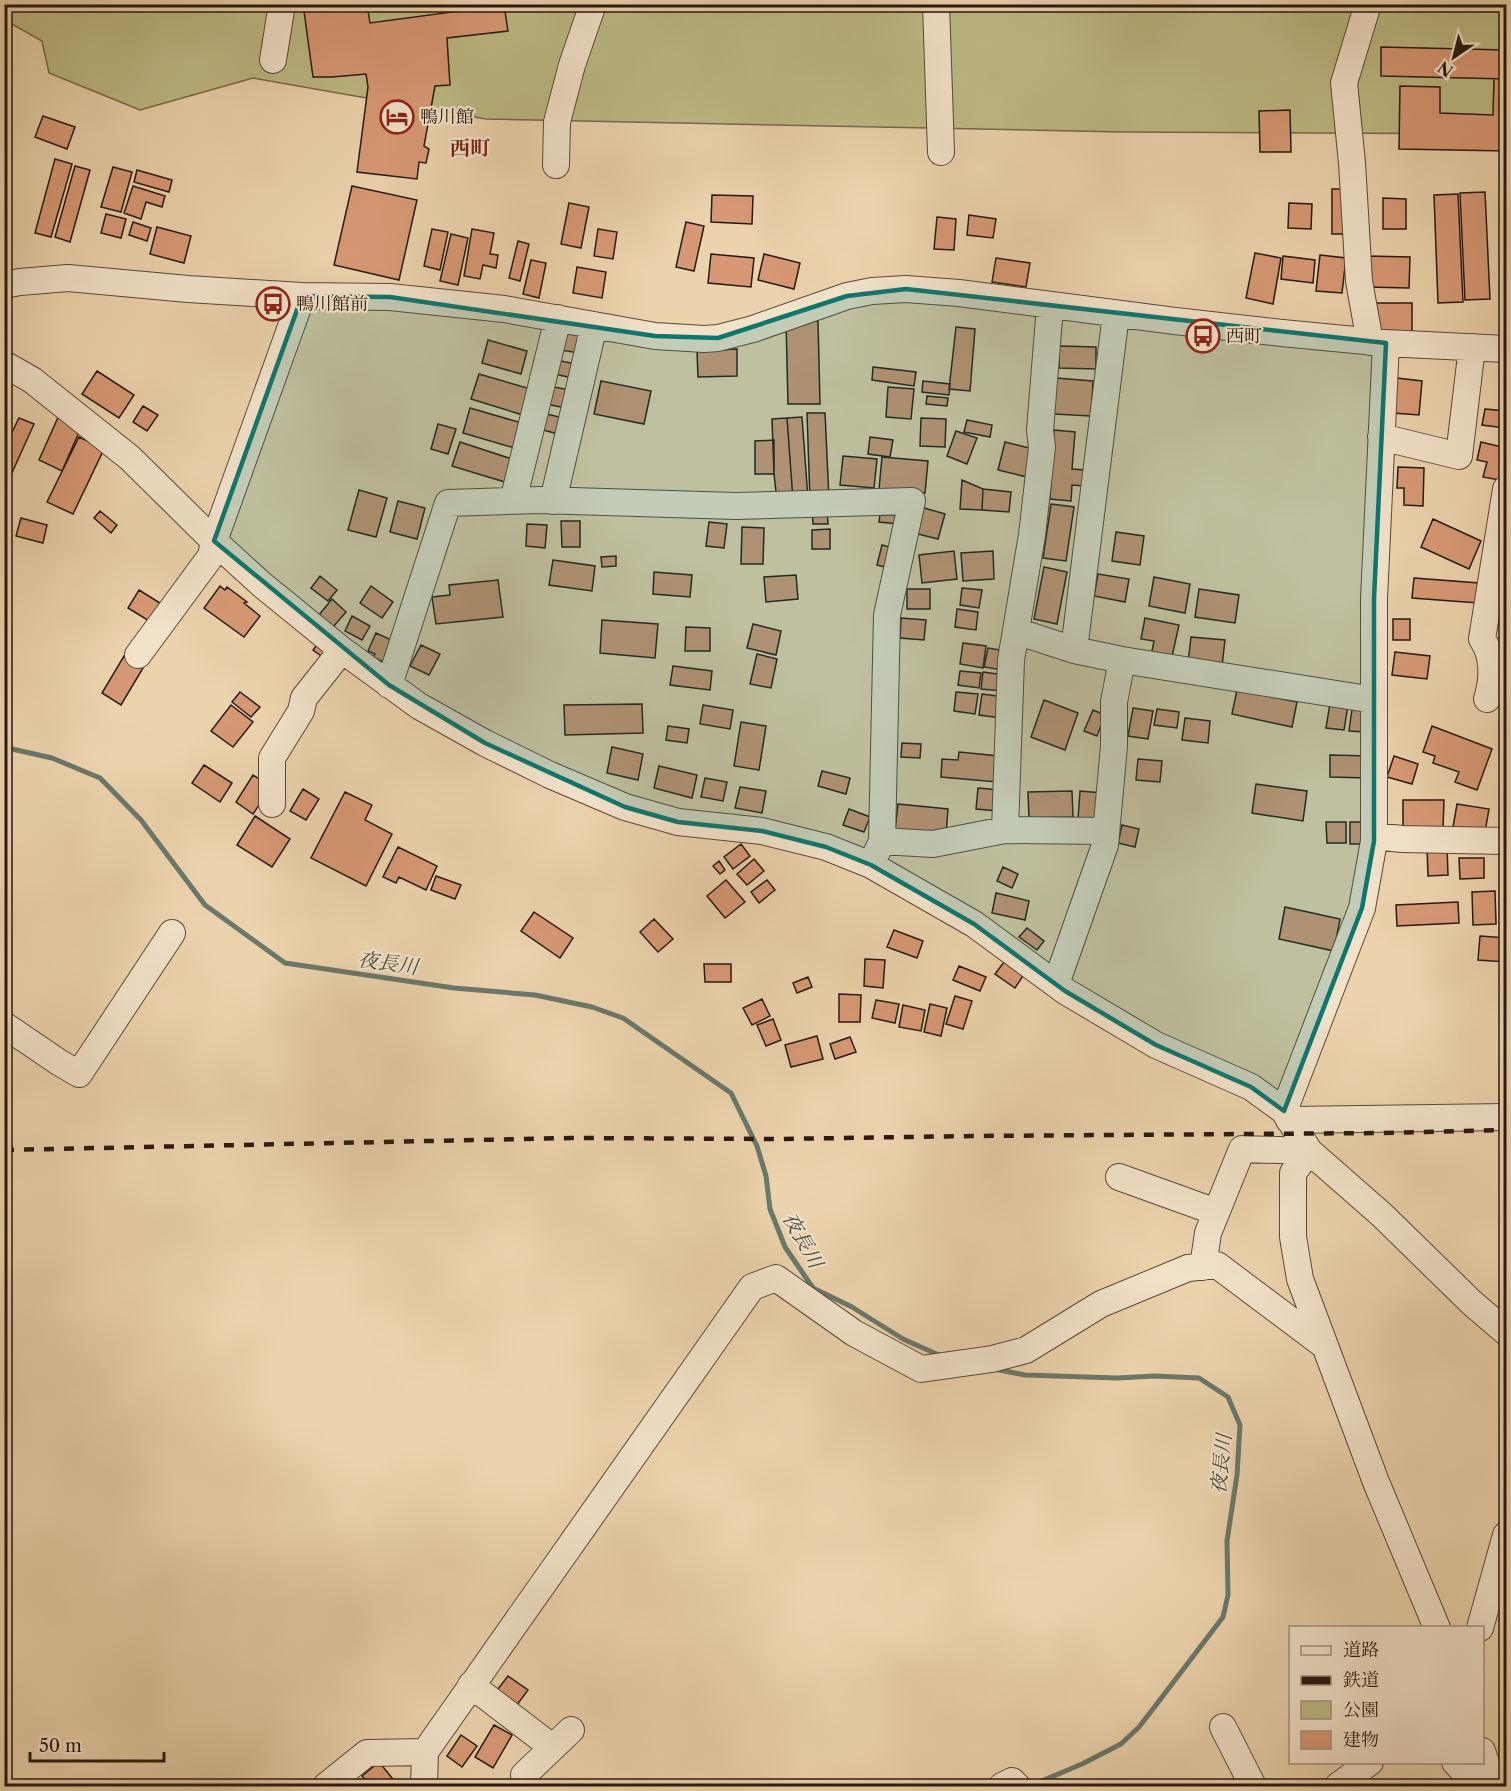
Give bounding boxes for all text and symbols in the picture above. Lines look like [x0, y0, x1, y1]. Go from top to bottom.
north arrow [1424, 27, 1484, 87]
text: N [1434, 57, 1457, 81]
hotel icon: 鴨川館 [379, 99, 415, 135]
place label: 鴨川館 [420, 106, 474, 128]
district label: 西町 [450, 136, 491, 160]
bus stop icon: 鴨川館前 [255, 286, 291, 322]
place label: 鴨川館前 [296, 293, 368, 315]
bus stop icon: 西町 [1185, 318, 1221, 354]
place label: 西町 [1226, 325, 1262, 347]
water label: 夜長川 [357, 947, 421, 979]
water label: 夜長川 [778, 1208, 829, 1274]
water label: 夜長川 [1206, 1431, 1236, 1495]
legend [1289, 1626, 1484, 1764]
text: 道路 [1343, 1639, 1379, 1661]
text: 鉄道 [1343, 1669, 1379, 1691]
text: 公園 [1343, 1699, 1379, 1721]
scale bar [30, 1725, 164, 1763]
text: 建物 [1343, 1729, 1379, 1751]
text: 50 m [39, 1735, 82, 1757]

